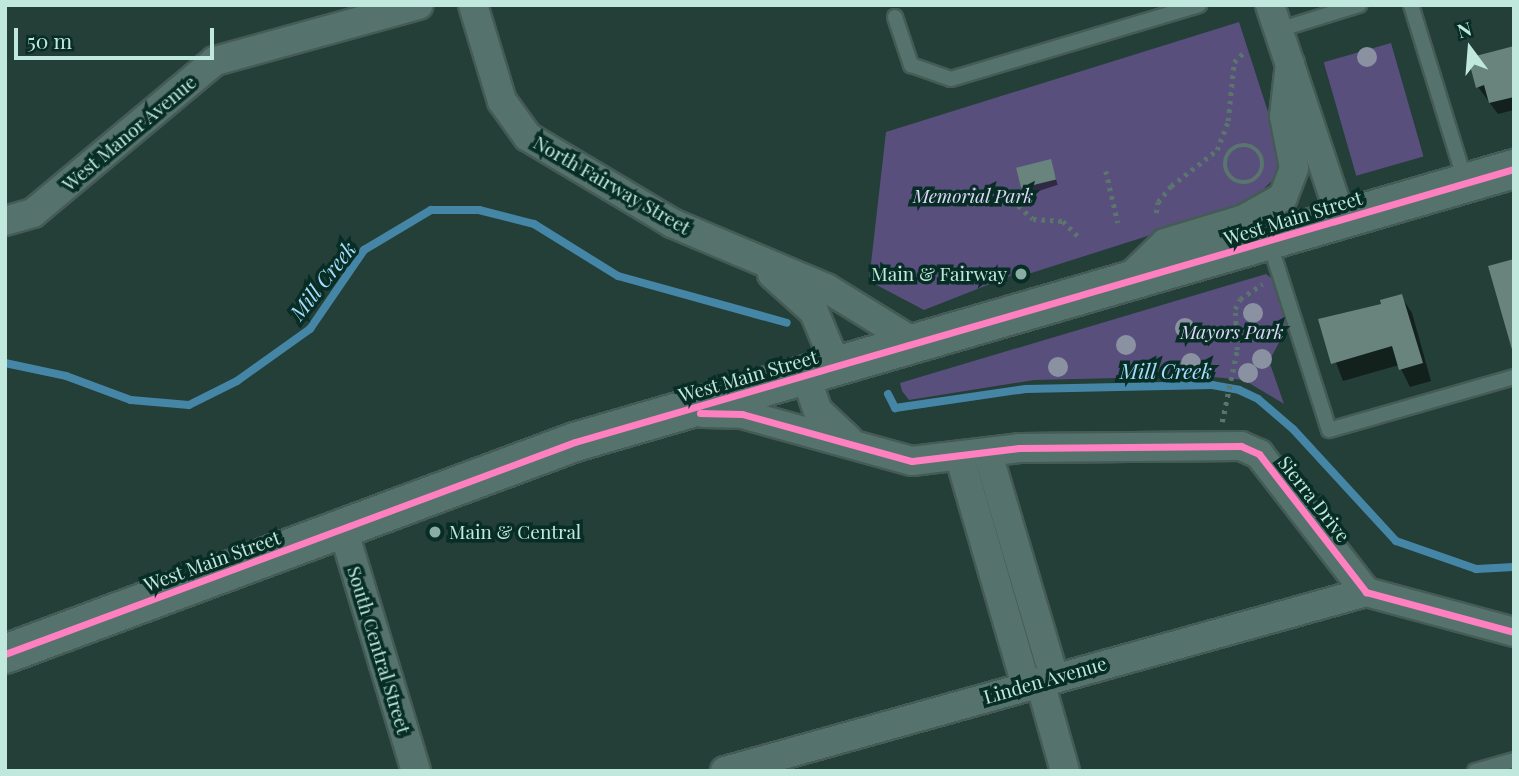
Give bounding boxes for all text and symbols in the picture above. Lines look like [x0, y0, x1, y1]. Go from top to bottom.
scale bar [18, 14, 217, 58]
north arrow [1435, 14, 1505, 84]
text: N [1454, 14, 1474, 43]
text: 50 m [27, 26, 72, 54]
street label: West Manor Avenue [57, 70, 201, 196]
street label: North Fairway Street [529, 131, 695, 239]
park label: Memorial Park [912, 185, 1034, 207]
street label: West Main Street [1221, 186, 1365, 250]
water label: Mill Creek [283, 236, 361, 324]
place label: Main & Fairway [871, 263, 1007, 285]
marker: Main & Fairway [1013, 266, 1029, 282]
park label: Mayors Park [1180, 321, 1284, 343]
street label: West Main Street [676, 345, 820, 407]
water label: Mill Creek [1119, 357, 1213, 383]
street label: Sierra Drive [1273, 451, 1355, 547]
place label: Main & Central [449, 521, 581, 543]
marker: Main & Central [427, 524, 443, 540]
street label: West Main Street [140, 526, 284, 596]
street label: South Central Street [343, 563, 415, 737]
street label: Linden Avenue [981, 651, 1109, 709]

